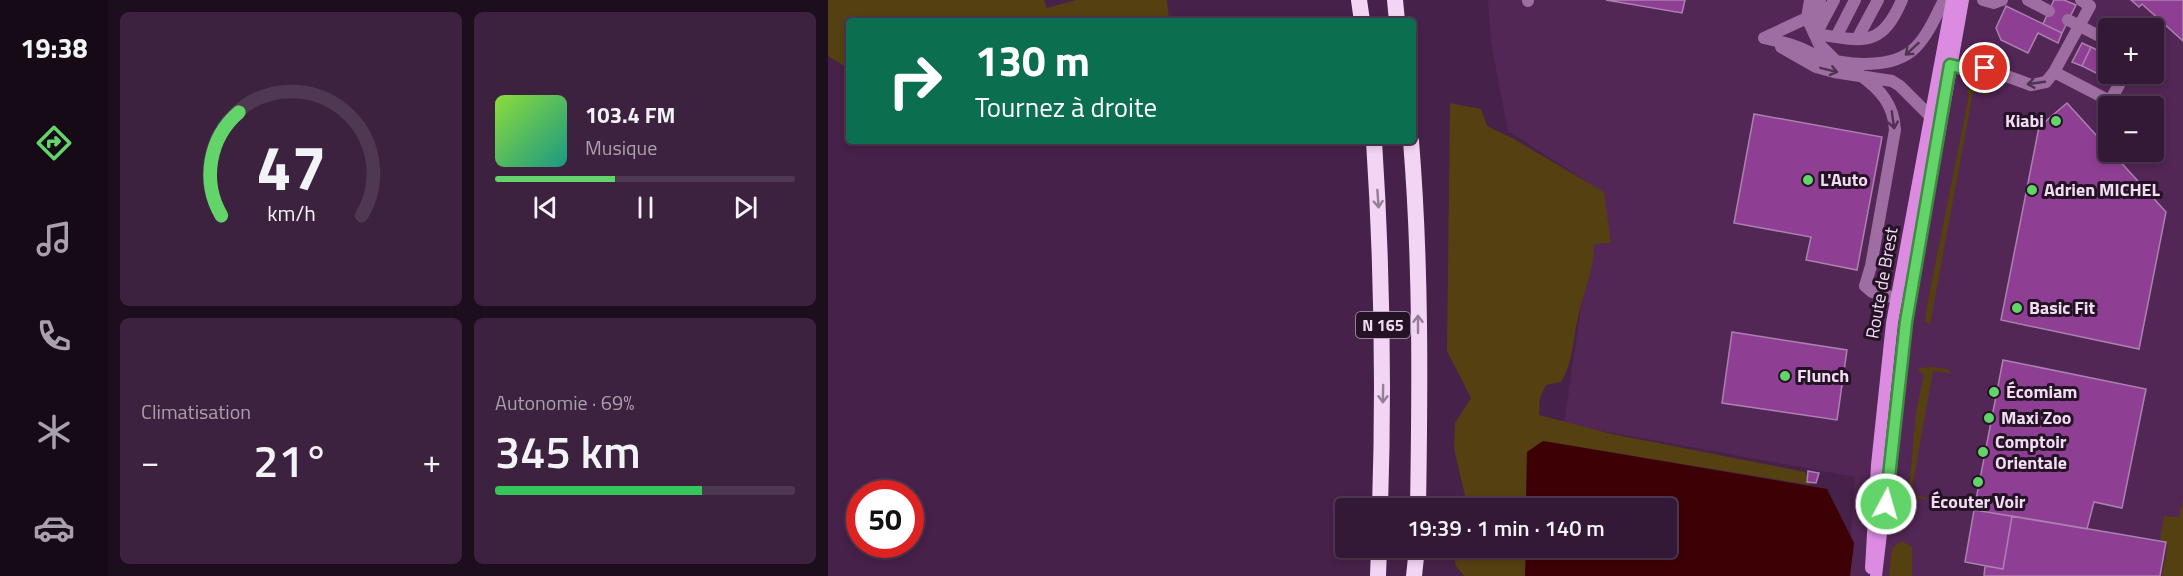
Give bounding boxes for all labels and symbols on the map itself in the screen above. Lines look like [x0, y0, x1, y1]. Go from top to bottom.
one-way arrow [1905, 42, 1920, 56]
pin [1959, 42, 2010, 93]
one-way arrow [1819, 65, 1838, 77]
one-way arrow [2027, 77, 2046, 88]
place label: Kiabi [2005, 107, 2044, 134]
one-way arrow [1888, 110, 1899, 130]
marker: Kiabi [2049, 114, 2063, 128]
place label: L'Auto [1820, 166, 1868, 193]
marker: L'Auto [1801, 173, 1815, 187]
place label: Adrien MICHEL [2044, 176, 2161, 203]
marker: Adrien MICHEL [2025, 183, 2039, 197]
one-way arrow [1372, 189, 1383, 209]
street label: Route de Brest [1858, 224, 1905, 341]
place label: Basic Fit [2029, 294, 2095, 321]
marker: Basic Fit [2010, 301, 2024, 315]
road number: N 165 [1356, 312, 1410, 338]
one-way arrow [1412, 315, 1424, 335]
place label: Flunch [1797, 362, 1849, 389]
marker: Flunch [1778, 369, 1792, 383]
place label: Écomiam [2006, 378, 2077, 405]
one-way arrow [1377, 384, 1389, 404]
marker: Écomiam [1987, 385, 2001, 399]
place label: Maxi Zoo [2001, 404, 2071, 431]
marker: Maxi Zoo [1982, 411, 1996, 425]
place label: Comptoir Orientale [1995, 428, 2067, 476]
marker: Comptoir Orientale [1976, 445, 1990, 459]
position arrow [1854, 472, 1918, 536]
marker: Écouter Voir [1971, 475, 1985, 489]
speed limit sign: 50 [846, 480, 924, 558]
place label: Écouter Voir [1931, 488, 2026, 515]

